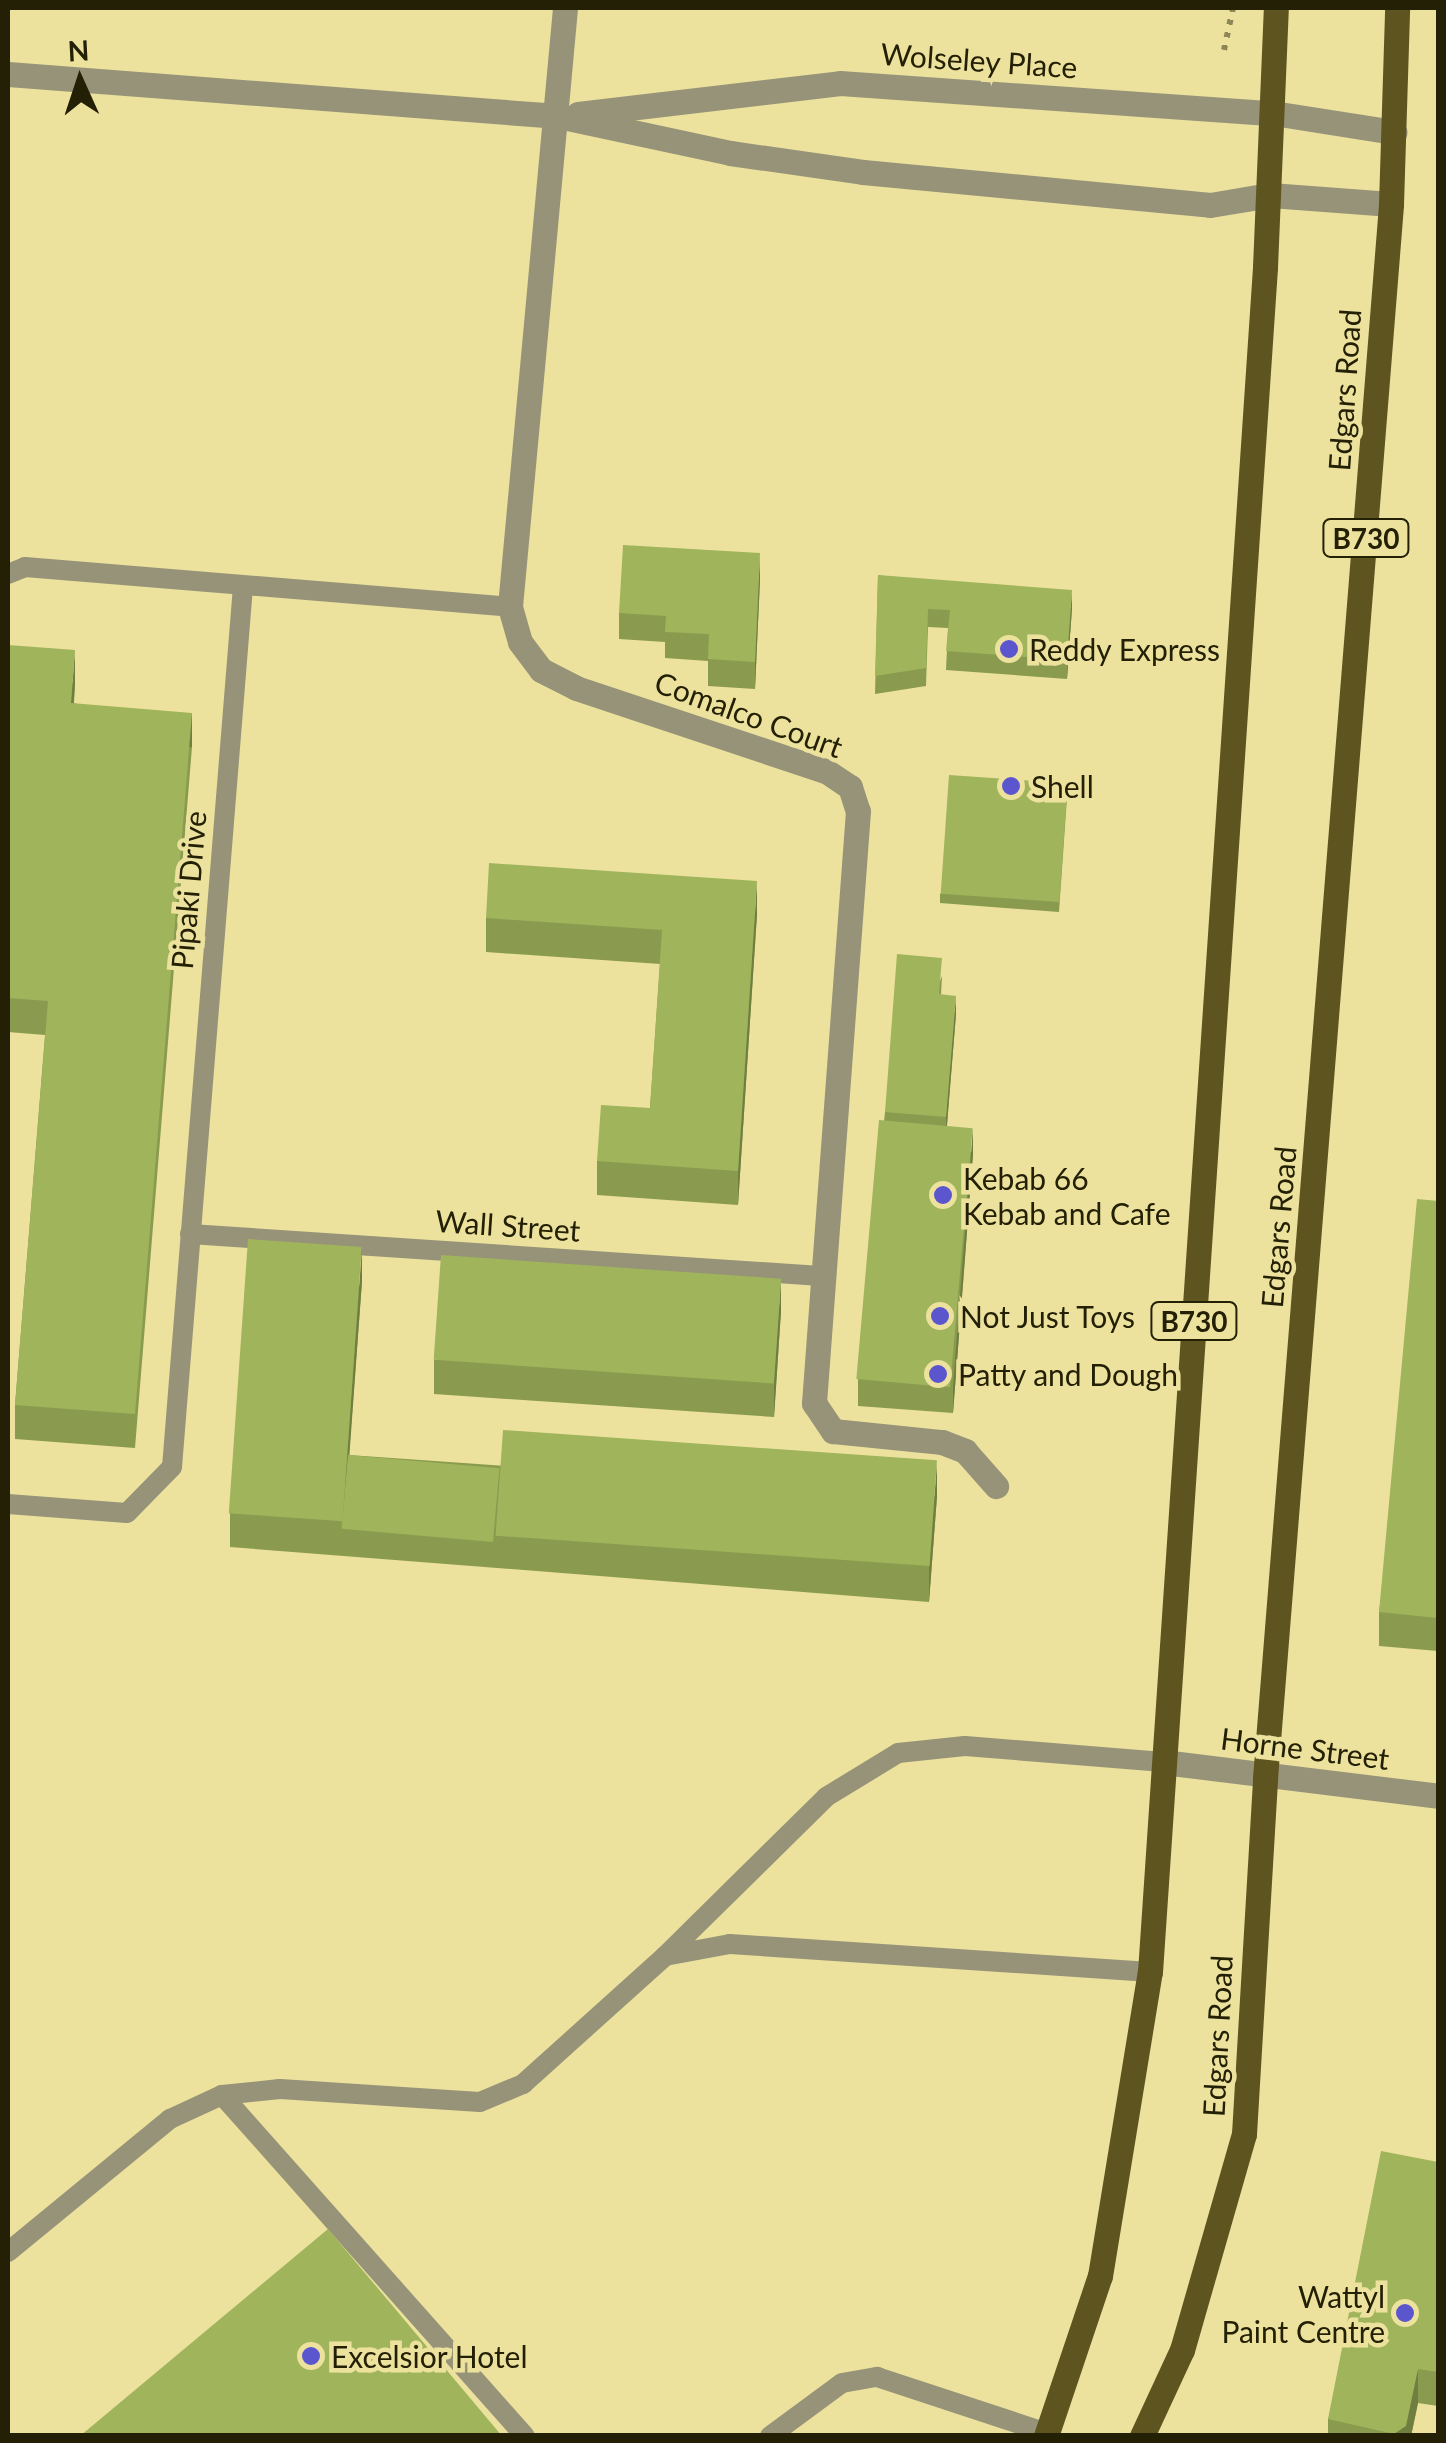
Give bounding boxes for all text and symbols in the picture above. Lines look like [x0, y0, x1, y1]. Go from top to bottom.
north arrow [30, 30, 130, 130]
text: N [67, 33, 90, 68]
street label: Wolseley Place [879, 35, 1079, 85]
street label: Edgars Road [1320, 308, 1368, 472]
road number: B730 [1321, 515, 1411, 561]
place label: Reddy Express [1029, 631, 1221, 667]
marker: Reddy Express [998, 638, 1020, 660]
street label: Comalco Court [650, 663, 848, 765]
place label: Shell [1031, 768, 1094, 804]
marker: Shell [1000, 775, 1022, 797]
street label: Pipaki Drive [163, 809, 213, 971]
street label: Edgars Road [1253, 1145, 1303, 1309]
place label: Kebab 66 Kebab and Cafe [963, 1160, 1170, 1230]
marker: Kebab 66 Kebab and Cafe [932, 1184, 954, 1206]
street label: Wall Street [434, 1202, 582, 1248]
place label: Not Just Toys [960, 1298, 1137, 1334]
road number: B730 [1149, 1298, 1239, 1344]
marker: Not Just Toys [929, 1305, 951, 1327]
place label: Patty and Dough [958, 1356, 1179, 1392]
marker: Patty and Dough [927, 1363, 949, 1385]
street label: Horne Street [1219, 1720, 1391, 1776]
street label: Edgars Road [1195, 1954, 1239, 2118]
place label: Wattyl Paint Centre [1221, 2278, 1385, 2348]
marker: Wattyl Paint Centre [1394, 2302, 1416, 2324]
place label: Excelsior Hotel [331, 2338, 528, 2374]
marker: Excelsior Hotel [300, 2345, 322, 2367]

